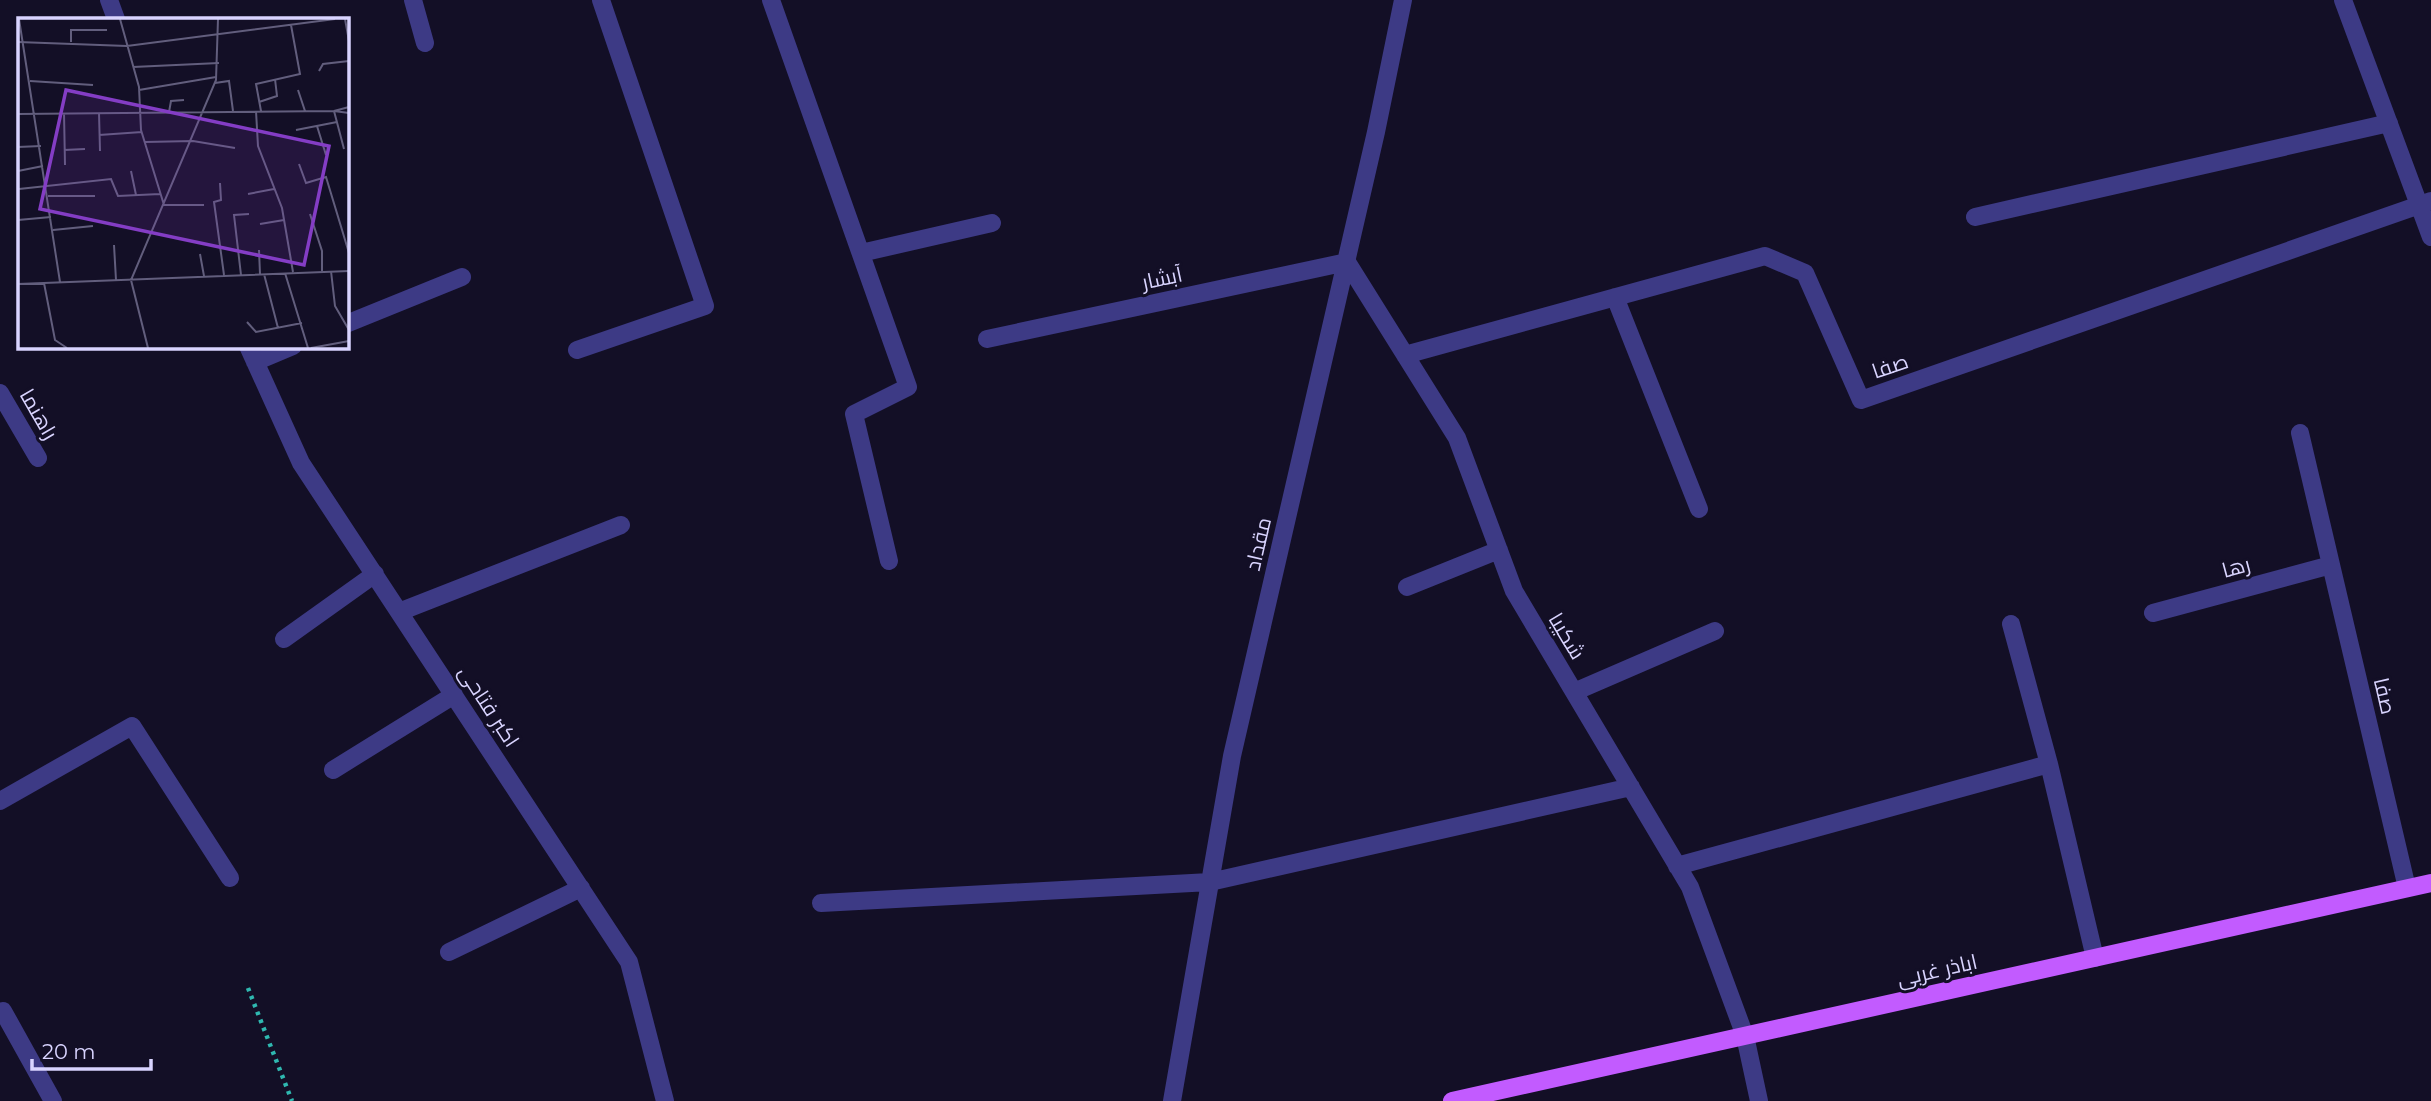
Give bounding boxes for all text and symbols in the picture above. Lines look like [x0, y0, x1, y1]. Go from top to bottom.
inset map [18, 18, 348, 348]
street label: آبشار [1138, 261, 1185, 295]
street label: صفا [1869, 348, 1911, 384]
street label: راهنما [15, 384, 63, 444]
street label: مقداد [1240, 515, 1276, 573]
street label: رها [2219, 551, 2253, 583]
street label: شکیبا [1543, 608, 1591, 664]
street label: اکبر فتاحی [453, 661, 525, 752]
street label: صفا [2369, 675, 2401, 717]
street label: اباذر غربی [1894, 949, 1980, 992]
scale bar [32, 1028, 150, 1072]
text: 20 m [42, 1039, 96, 1064]

